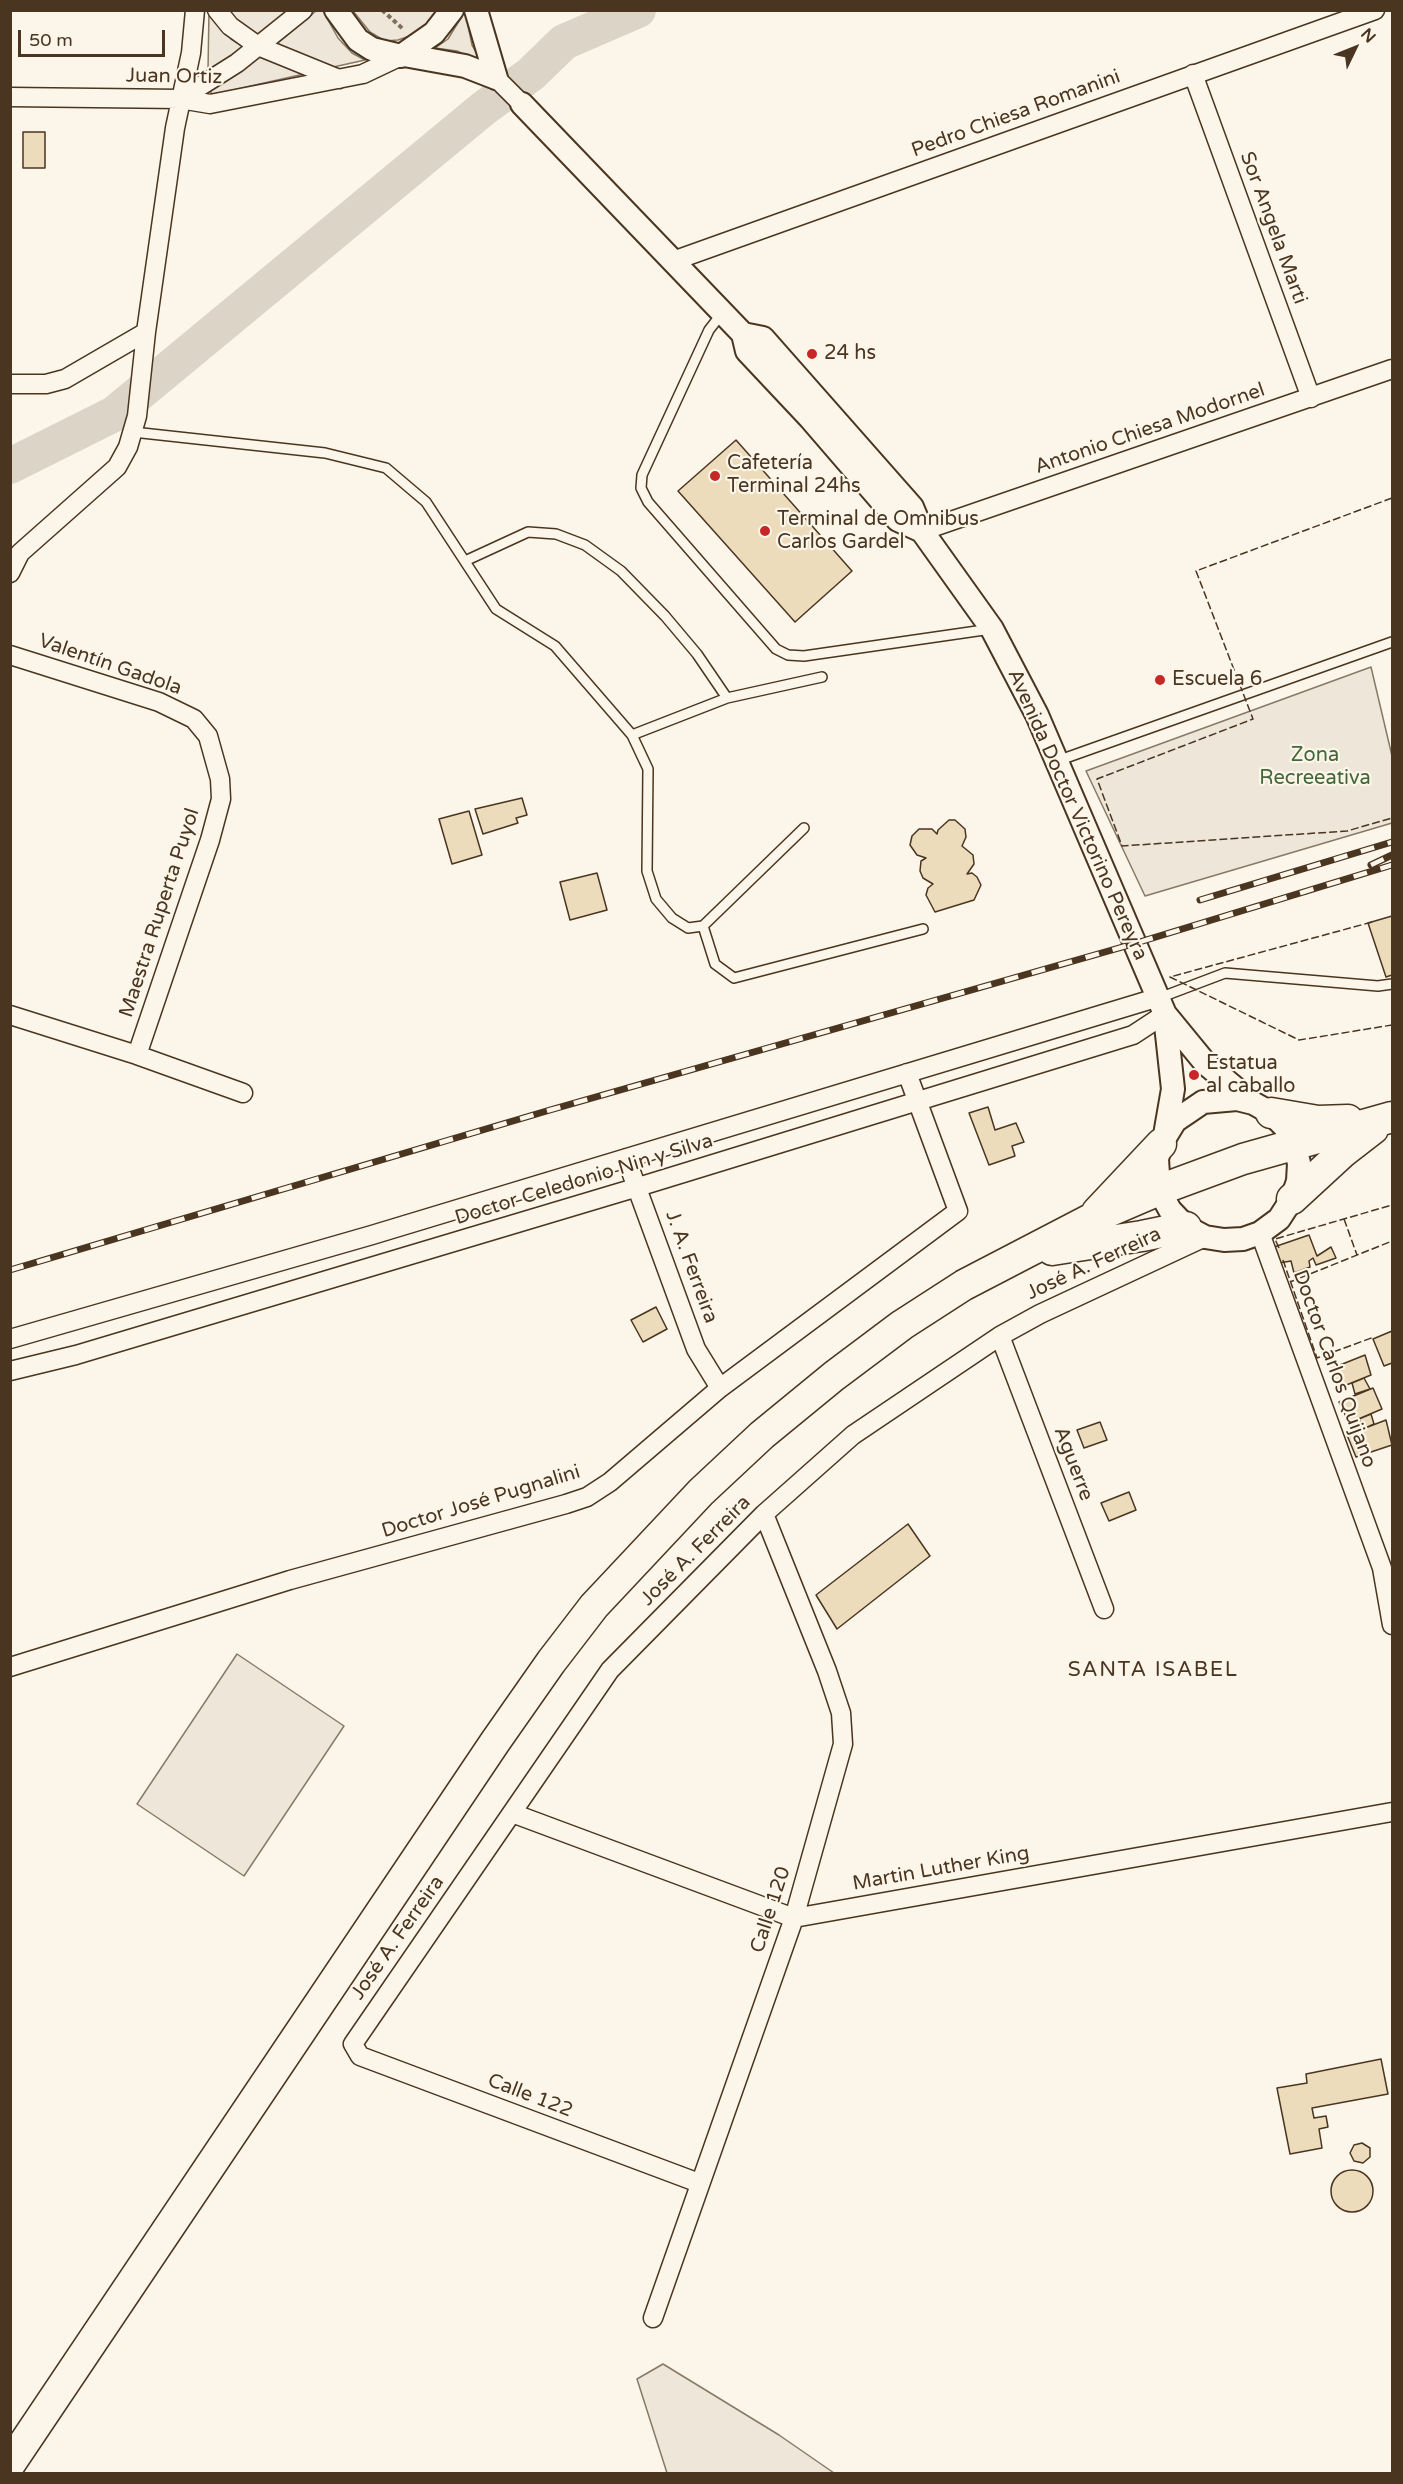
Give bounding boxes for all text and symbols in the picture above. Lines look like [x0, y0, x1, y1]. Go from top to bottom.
scale bar [21, 18, 168, 56]
north arrow [1325, 18, 1385, 78]
text: N [1356, 24, 1380, 47]
text: 50 m [29, 29, 73, 51]
street label: Juan Ortiz [126, 64, 222, 90]
street label: Pedro Chiesa Romanini [908, 65, 1124, 163]
street label: Sor Angela Marti [1234, 148, 1312, 308]
place label: 24 hs [824, 342, 876, 366]
marker: 24 hs [805, 347, 819, 361]
street label: Antonio Chiesa Modornel [1032, 378, 1268, 480]
place label: Cafetería Terminal 24hs [727, 452, 861, 499]
marker: Cafetería Terminal 24hs [708, 469, 722, 483]
place label: Terminal de Omnibus Carlos Gardel [777, 508, 979, 555]
marker: Terminal de Omnibus Carlos Gardel [758, 524, 772, 538]
street label: Valentín Gadola [35, 629, 185, 701]
street label: Avenida Doctor Victorino Pereyra [1002, 666, 1152, 964]
place label: Escuela 6 [1172, 668, 1262, 692]
marker: Escuela 6 [1153, 673, 1167, 687]
park label: Zona Recreeativa [1259, 744, 1371, 791]
street label: Maestra Ruperta Puyol [115, 805, 205, 1021]
place label: Estatua al caballo [1206, 1052, 1295, 1099]
marker: Estatua al caballo [1187, 1068, 1201, 1082]
street label: Doctor Celedonio Nin y Silva [452, 1129, 716, 1231]
street label: J. A. Ferreira [660, 1207, 722, 1327]
street label: José A. Ferreira [1023, 1222, 1165, 1306]
street label: Doctor Carlos Quijano [1287, 1267, 1381, 1471]
street label: Aguerre [1048, 1424, 1098, 1504]
street label: Doctor José Pugnalini [379, 1460, 583, 1544]
street label: José A. Ferreira [636, 1491, 756, 1611]
district label: SANTA ISABEL [1068, 1657, 1238, 1683]
street label: Martin Luther King [851, 1842, 1031, 1896]
street label: Calle 120 [746, 1864, 796, 1956]
street label: José A. Ferreira [346, 1871, 450, 2005]
street label: Calle 122 [484, 2069, 576, 2123]

